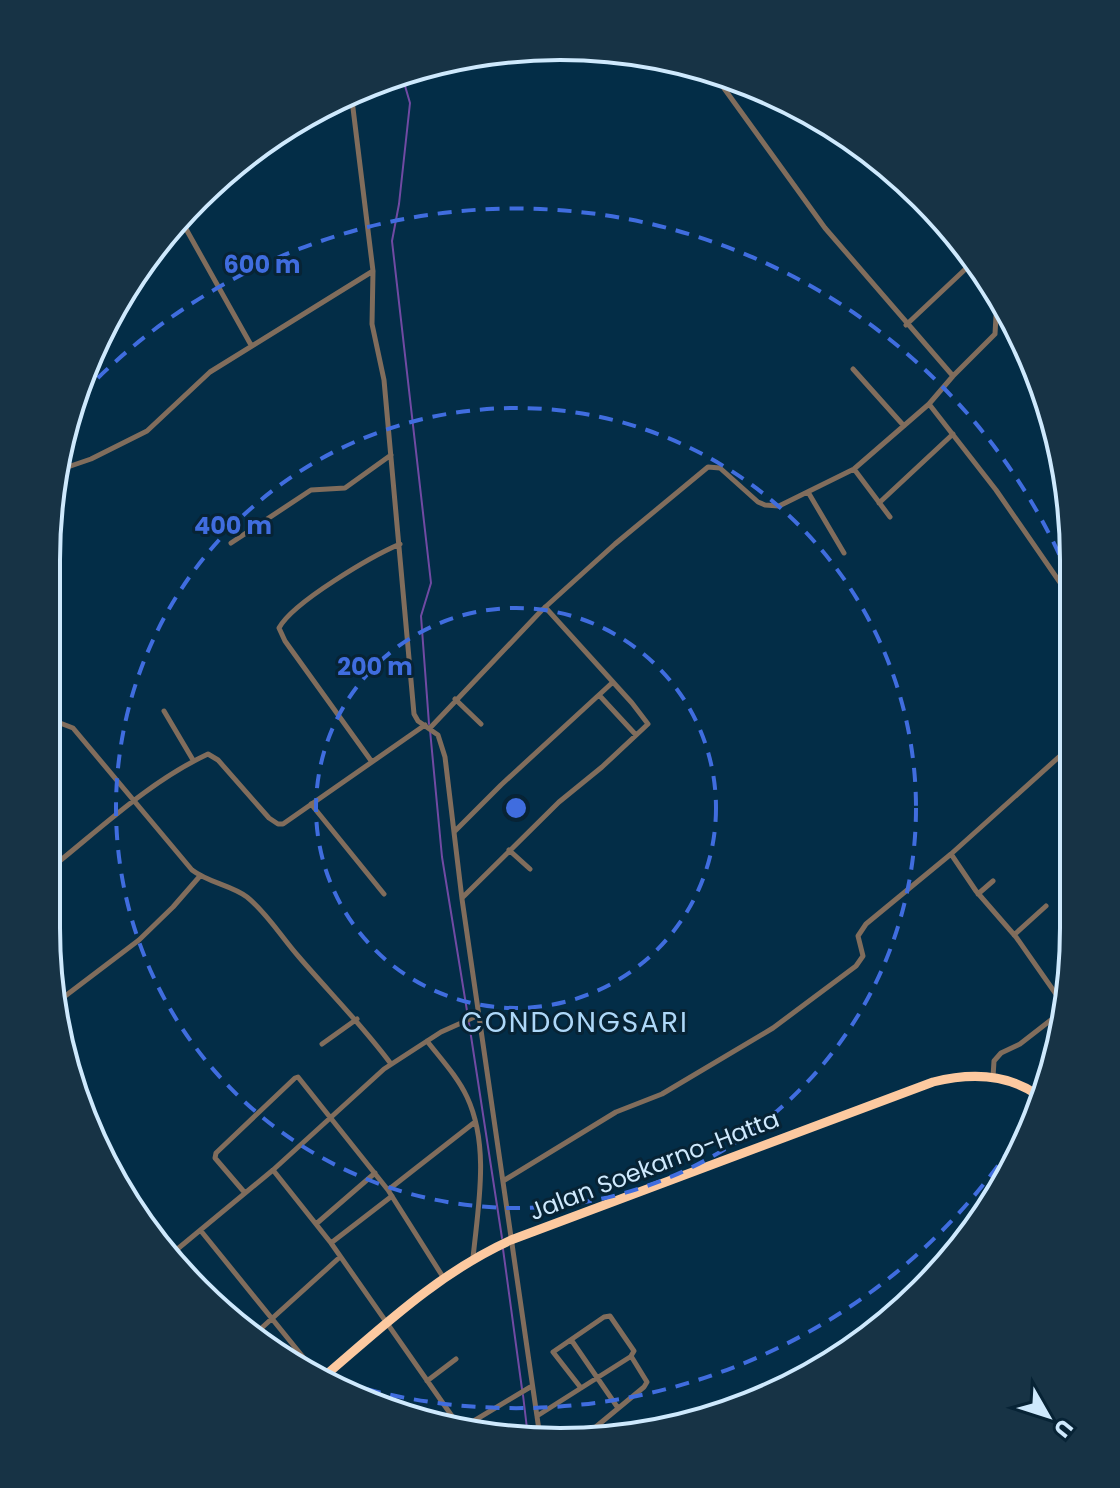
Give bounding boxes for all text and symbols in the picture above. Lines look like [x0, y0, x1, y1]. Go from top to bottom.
text: 600 m [223, 248, 301, 281]
text: 400 m [194, 509, 272, 542]
text: 200 m [337, 650, 413, 683]
centre of rings [502, 794, 530, 822]
district label: CONDONGSARI [461, 1003, 689, 1042]
street label: Jalan Soekarno-Hatta [524, 1102, 784, 1228]
north arrow [1008, 1376, 1088, 1456]
text: U [1046, 1412, 1080, 1444]

